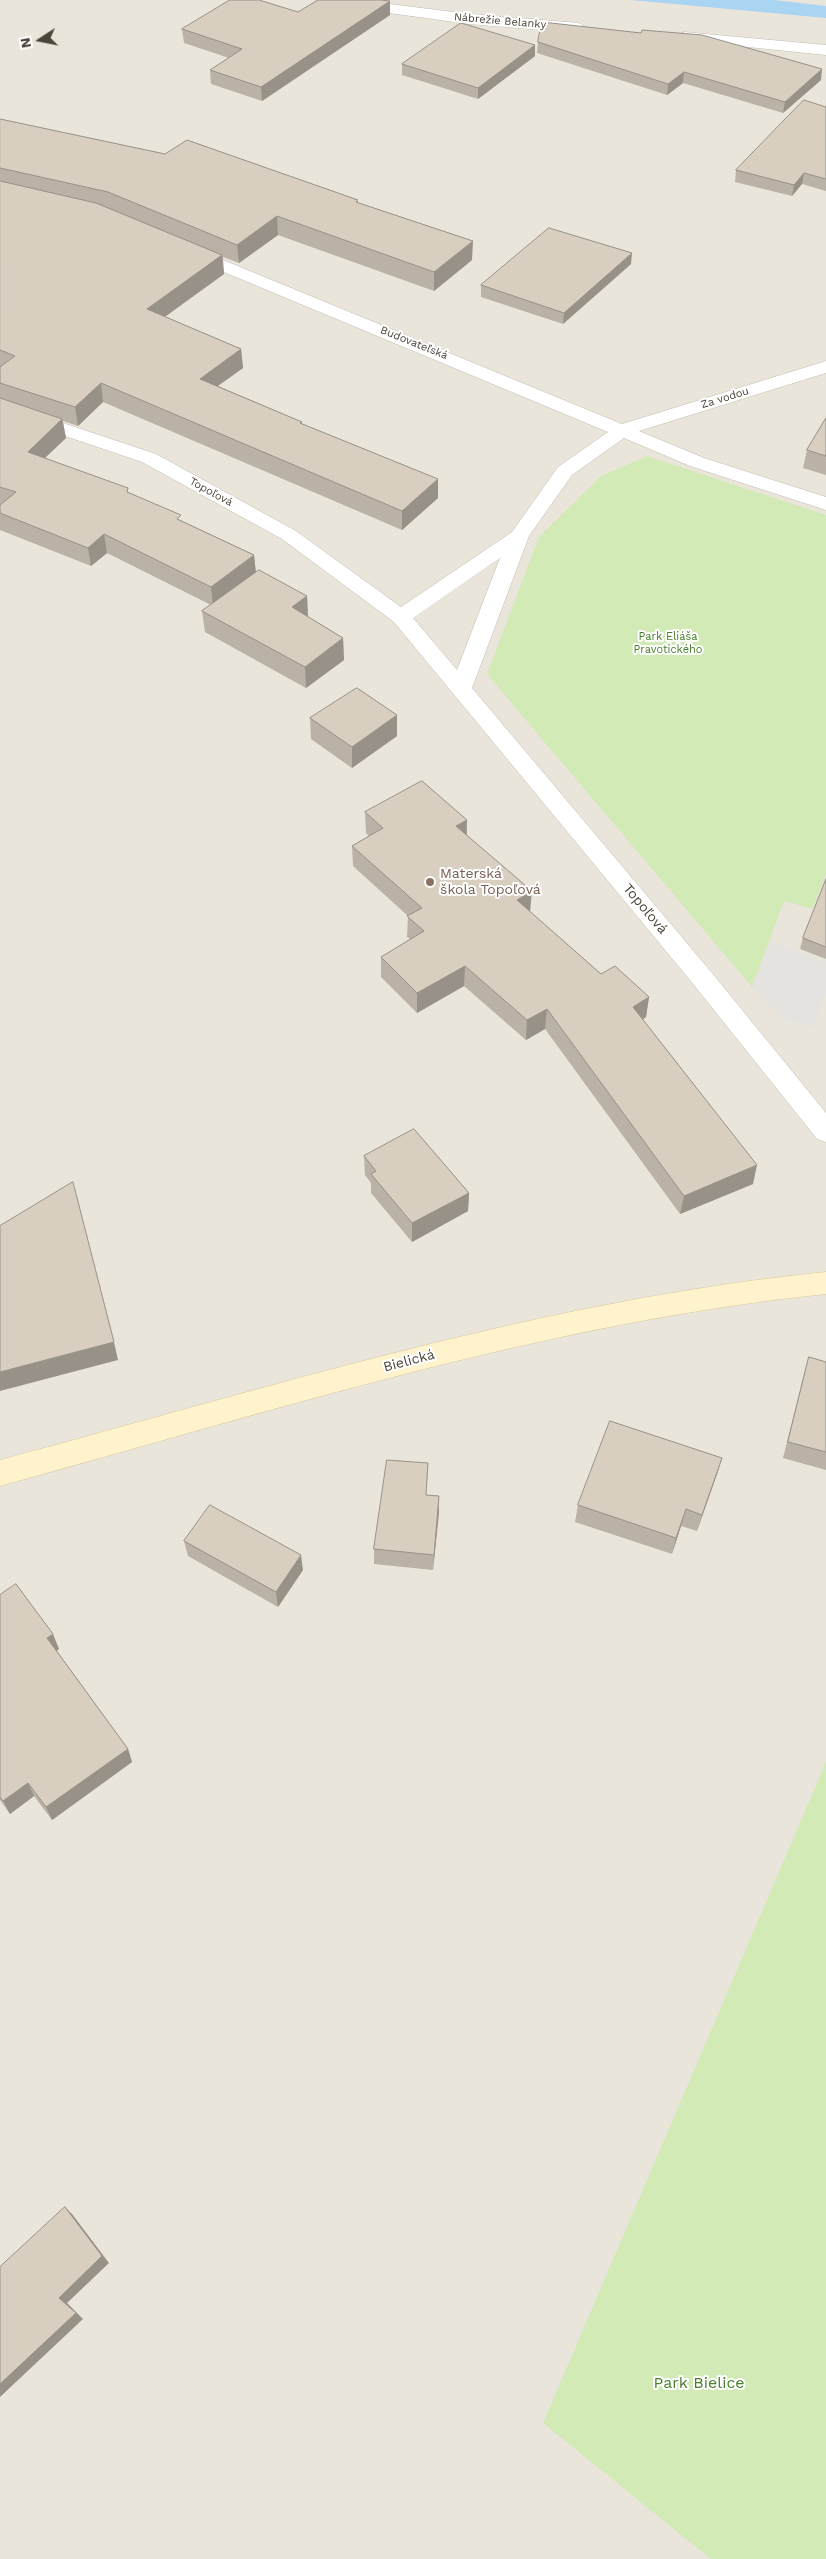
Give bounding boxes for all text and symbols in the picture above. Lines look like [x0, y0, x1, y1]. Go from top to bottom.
street label: Nábrežie Belanky [453, 10, 547, 32]
north arrow [15, 15, 65, 65]
text: N [16, 36, 34, 49]
street label: Budovateľská [378, 323, 450, 363]
street label: Za vodou [699, 384, 751, 412]
street label: Topoľová [187, 475, 235, 509]
park label: Park Eliáša Pravotického [634, 630, 702, 656]
place label: Materská škola Topoľová [440, 866, 541, 899]
marker: Materská škola Topoľová [424, 876, 436, 888]
street label: Topoľová [619, 880, 671, 938]
street label: Bielická [381, 1346, 437, 1376]
park label: Park Bielice [653, 2373, 745, 2393]

